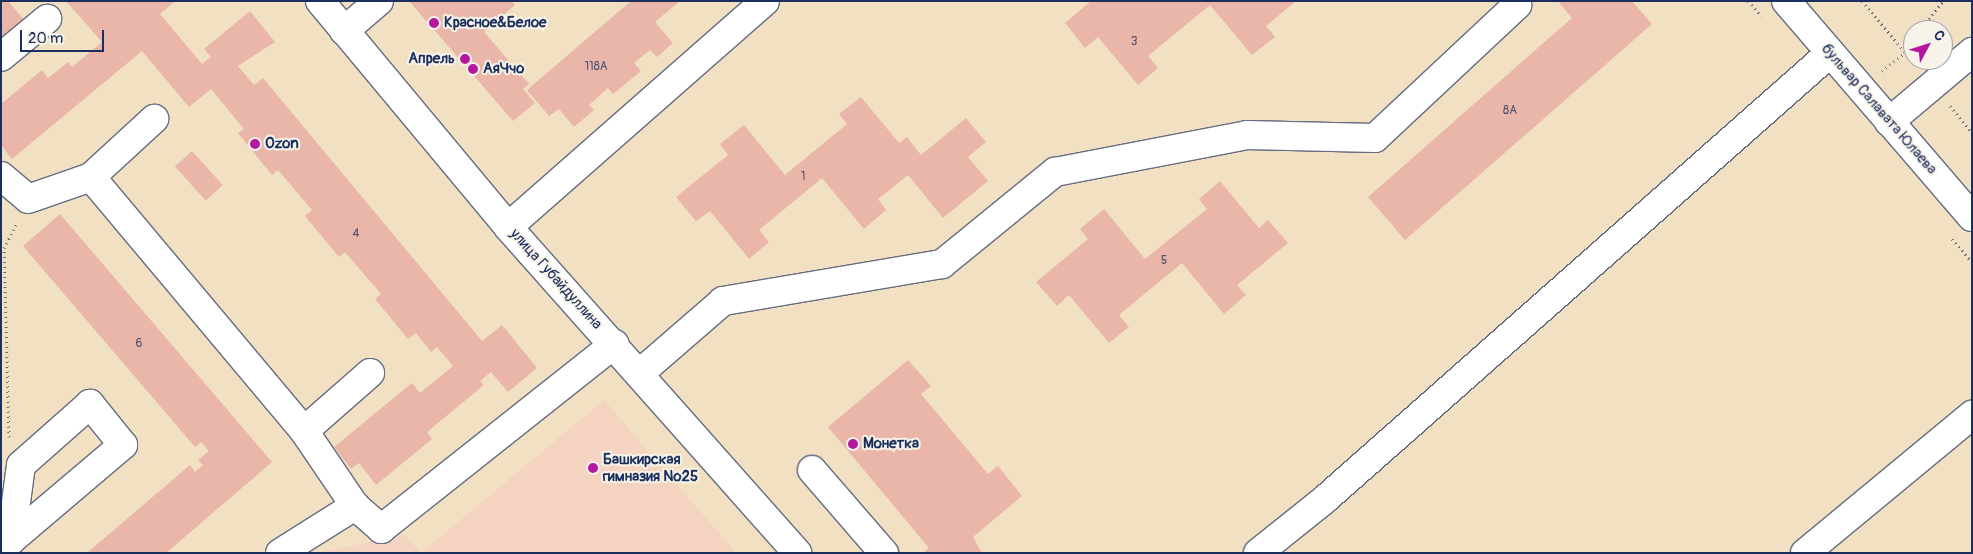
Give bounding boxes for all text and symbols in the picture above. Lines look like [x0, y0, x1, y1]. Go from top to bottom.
place label: Красное&Белое [444, 14, 546, 32]
marker: Красное&Белое [428, 17, 440, 29]
scale bar [22, 20, 106, 52]
north arrow [1903, 20, 1953, 70]
text: С [1930, 27, 1948, 44]
text: 20 m [28, 29, 63, 48]
house number: 3 [1131, 35, 1137, 49]
street label: бульвар Салавата Юлаева [1817, 40, 1941, 178]
place label: Апрель [408, 50, 455, 68]
marker: Апрель [459, 53, 471, 65]
place label: АяЧчо [483, 60, 524, 78]
house number: 118А [584, 60, 608, 74]
marker: АяЧчо [467, 63, 479, 75]
house number: 8А [1503, 104, 1517, 118]
place label: Ozon [265, 135, 299, 153]
marker: Ozon [249, 138, 261, 150]
house number: 1 [801, 170, 805, 184]
street label: улица Губайдуллина [506, 225, 606, 333]
house number: 4 [353, 227, 359, 241]
house number: 5 [1161, 254, 1167, 268]
house number: 6 [136, 337, 142, 351]
place label: Монетка [863, 435, 919, 453]
marker: Монетка [847, 438, 859, 450]
place label: Башкирская гимназия №25 [603, 450, 698, 485]
marker: Башкирская гимназия №25 [587, 462, 599, 474]

